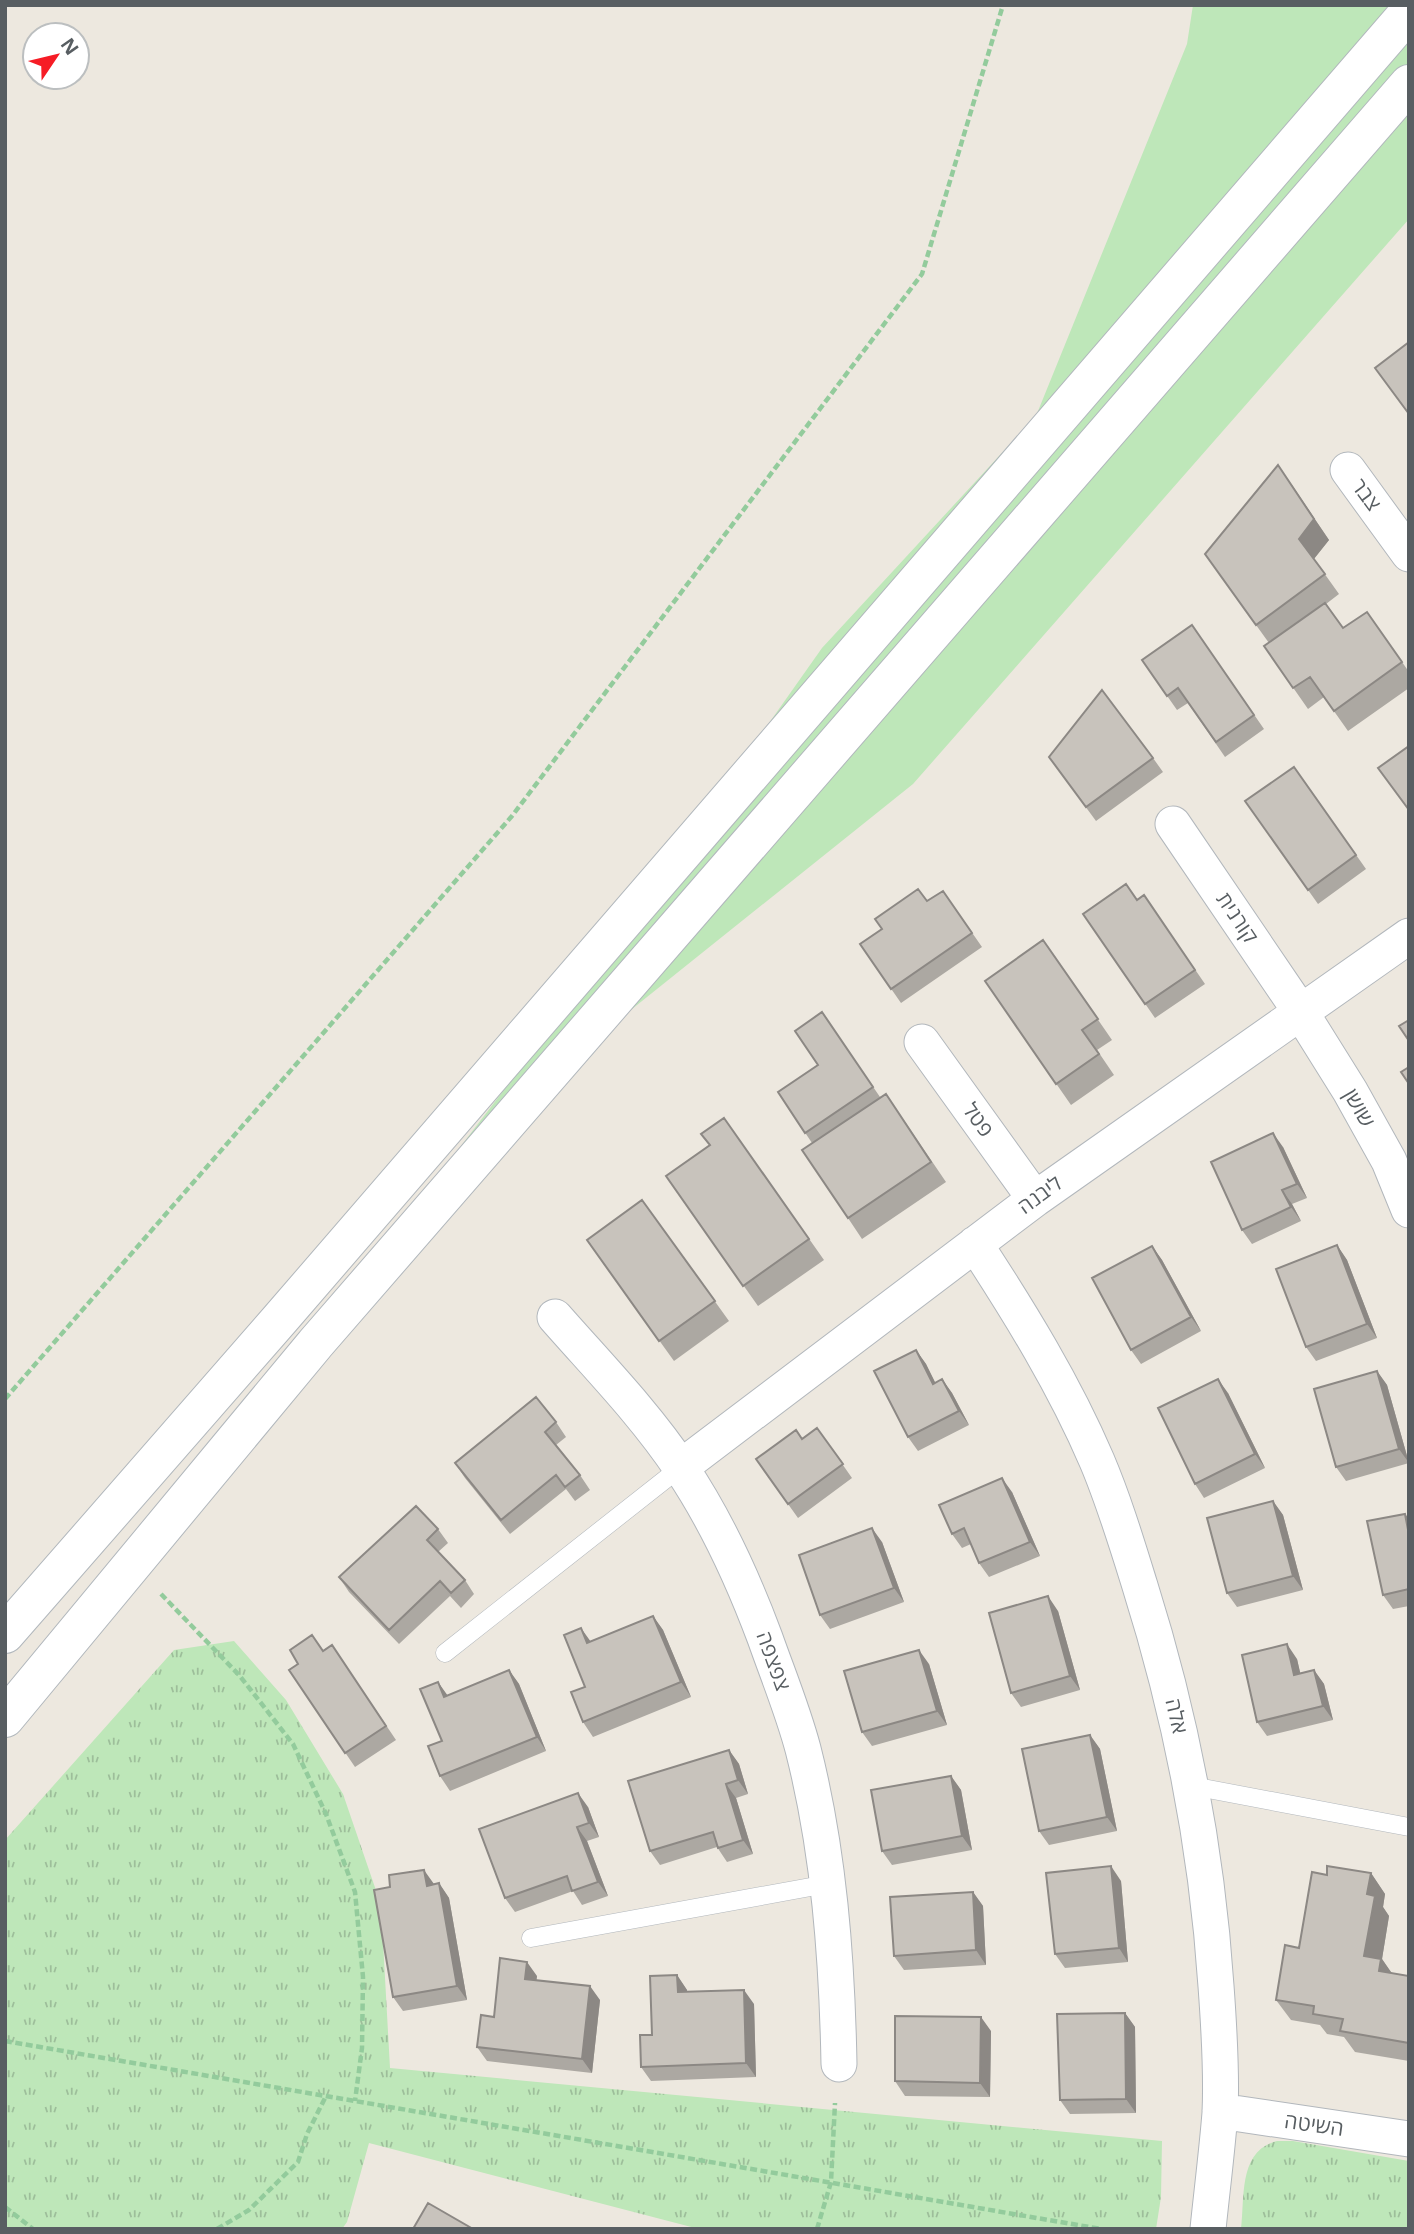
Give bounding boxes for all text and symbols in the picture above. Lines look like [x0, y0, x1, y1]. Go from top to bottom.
north arrow [21, 21, 91, 91]
text: N [55, 32, 85, 60]
street label: צבר [1346, 473, 1388, 516]
street label: קורנית [1211, 887, 1265, 948]
street label: שושן [1338, 1083, 1382, 1132]
street label: פטל [957, 1097, 1001, 1142]
street label: ליבנה [1012, 1169, 1067, 1220]
street label: צפצפה [750, 1627, 798, 1694]
street label: אלה [1159, 1695, 1195, 1736]
street label: השיטה [1283, 2106, 1346, 2142]

